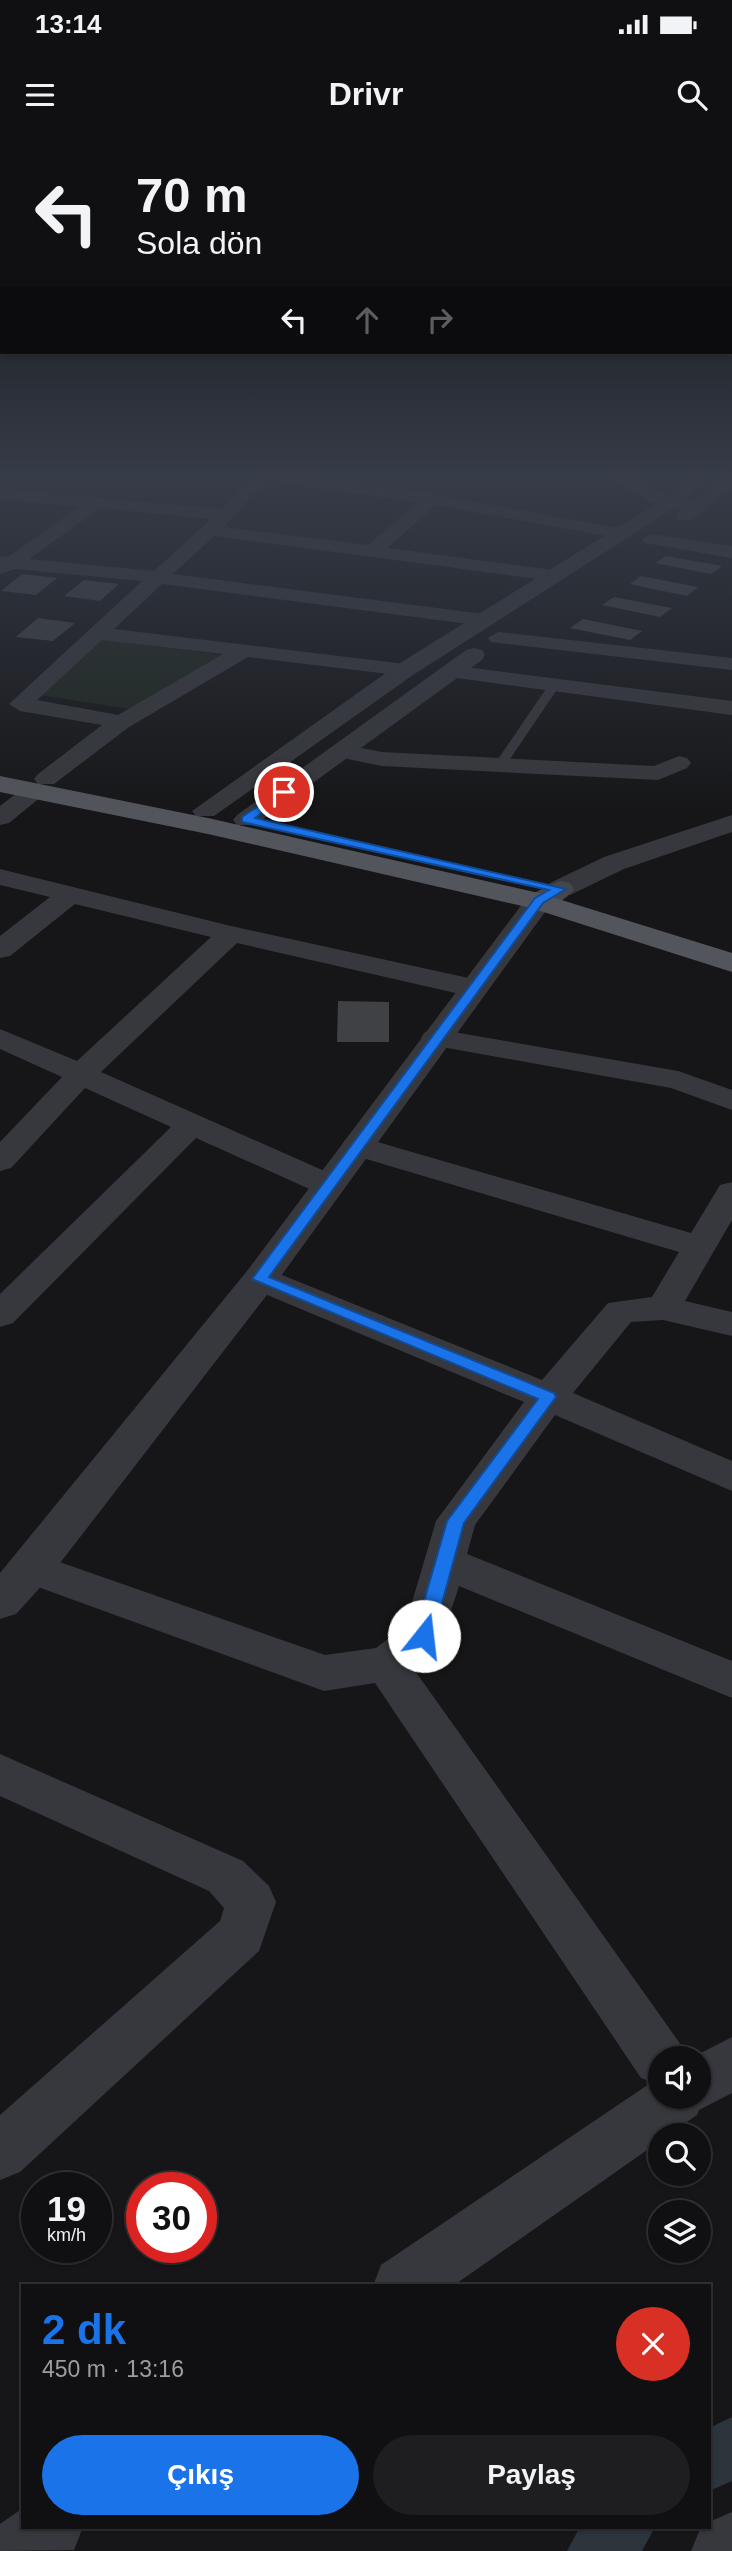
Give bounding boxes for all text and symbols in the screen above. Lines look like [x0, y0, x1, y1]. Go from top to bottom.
text: 13:14 [35, 9, 102, 39]
icon: menu [21, 76, 59, 114]
text: Drivr [329, 76, 403, 112]
icon: search [673, 76, 711, 114]
icon: left [21, 168, 112, 259]
text: 70 m [136, 168, 248, 222]
text: Sola dön [136, 225, 262, 261]
icon: left [275, 301, 313, 339]
icon: ahead [348, 301, 386, 339]
icon: right [421, 301, 459, 339]
pin [254, 762, 314, 822]
icon: arrive [265, 773, 303, 811]
position arrow [387, 1599, 461, 1673]
map controls [648, 2046, 711, 2263]
button: sound [648, 2046, 711, 2109]
button: search [648, 2123, 711, 2186]
speed limit sign: 30 [126, 2172, 217, 2263]
text: 19 [47, 2189, 86, 2228]
button: layers [648, 2200, 711, 2263]
text: km/h [47, 2225, 86, 2245]
text: 2 dk [42, 2306, 126, 2353]
button: close [616, 2307, 690, 2381]
text: 450 m · 13:16 [42, 2356, 184, 2382]
button: Çıkış [42, 2435, 359, 2515]
button: Paylaş [373, 2435, 690, 2515]

